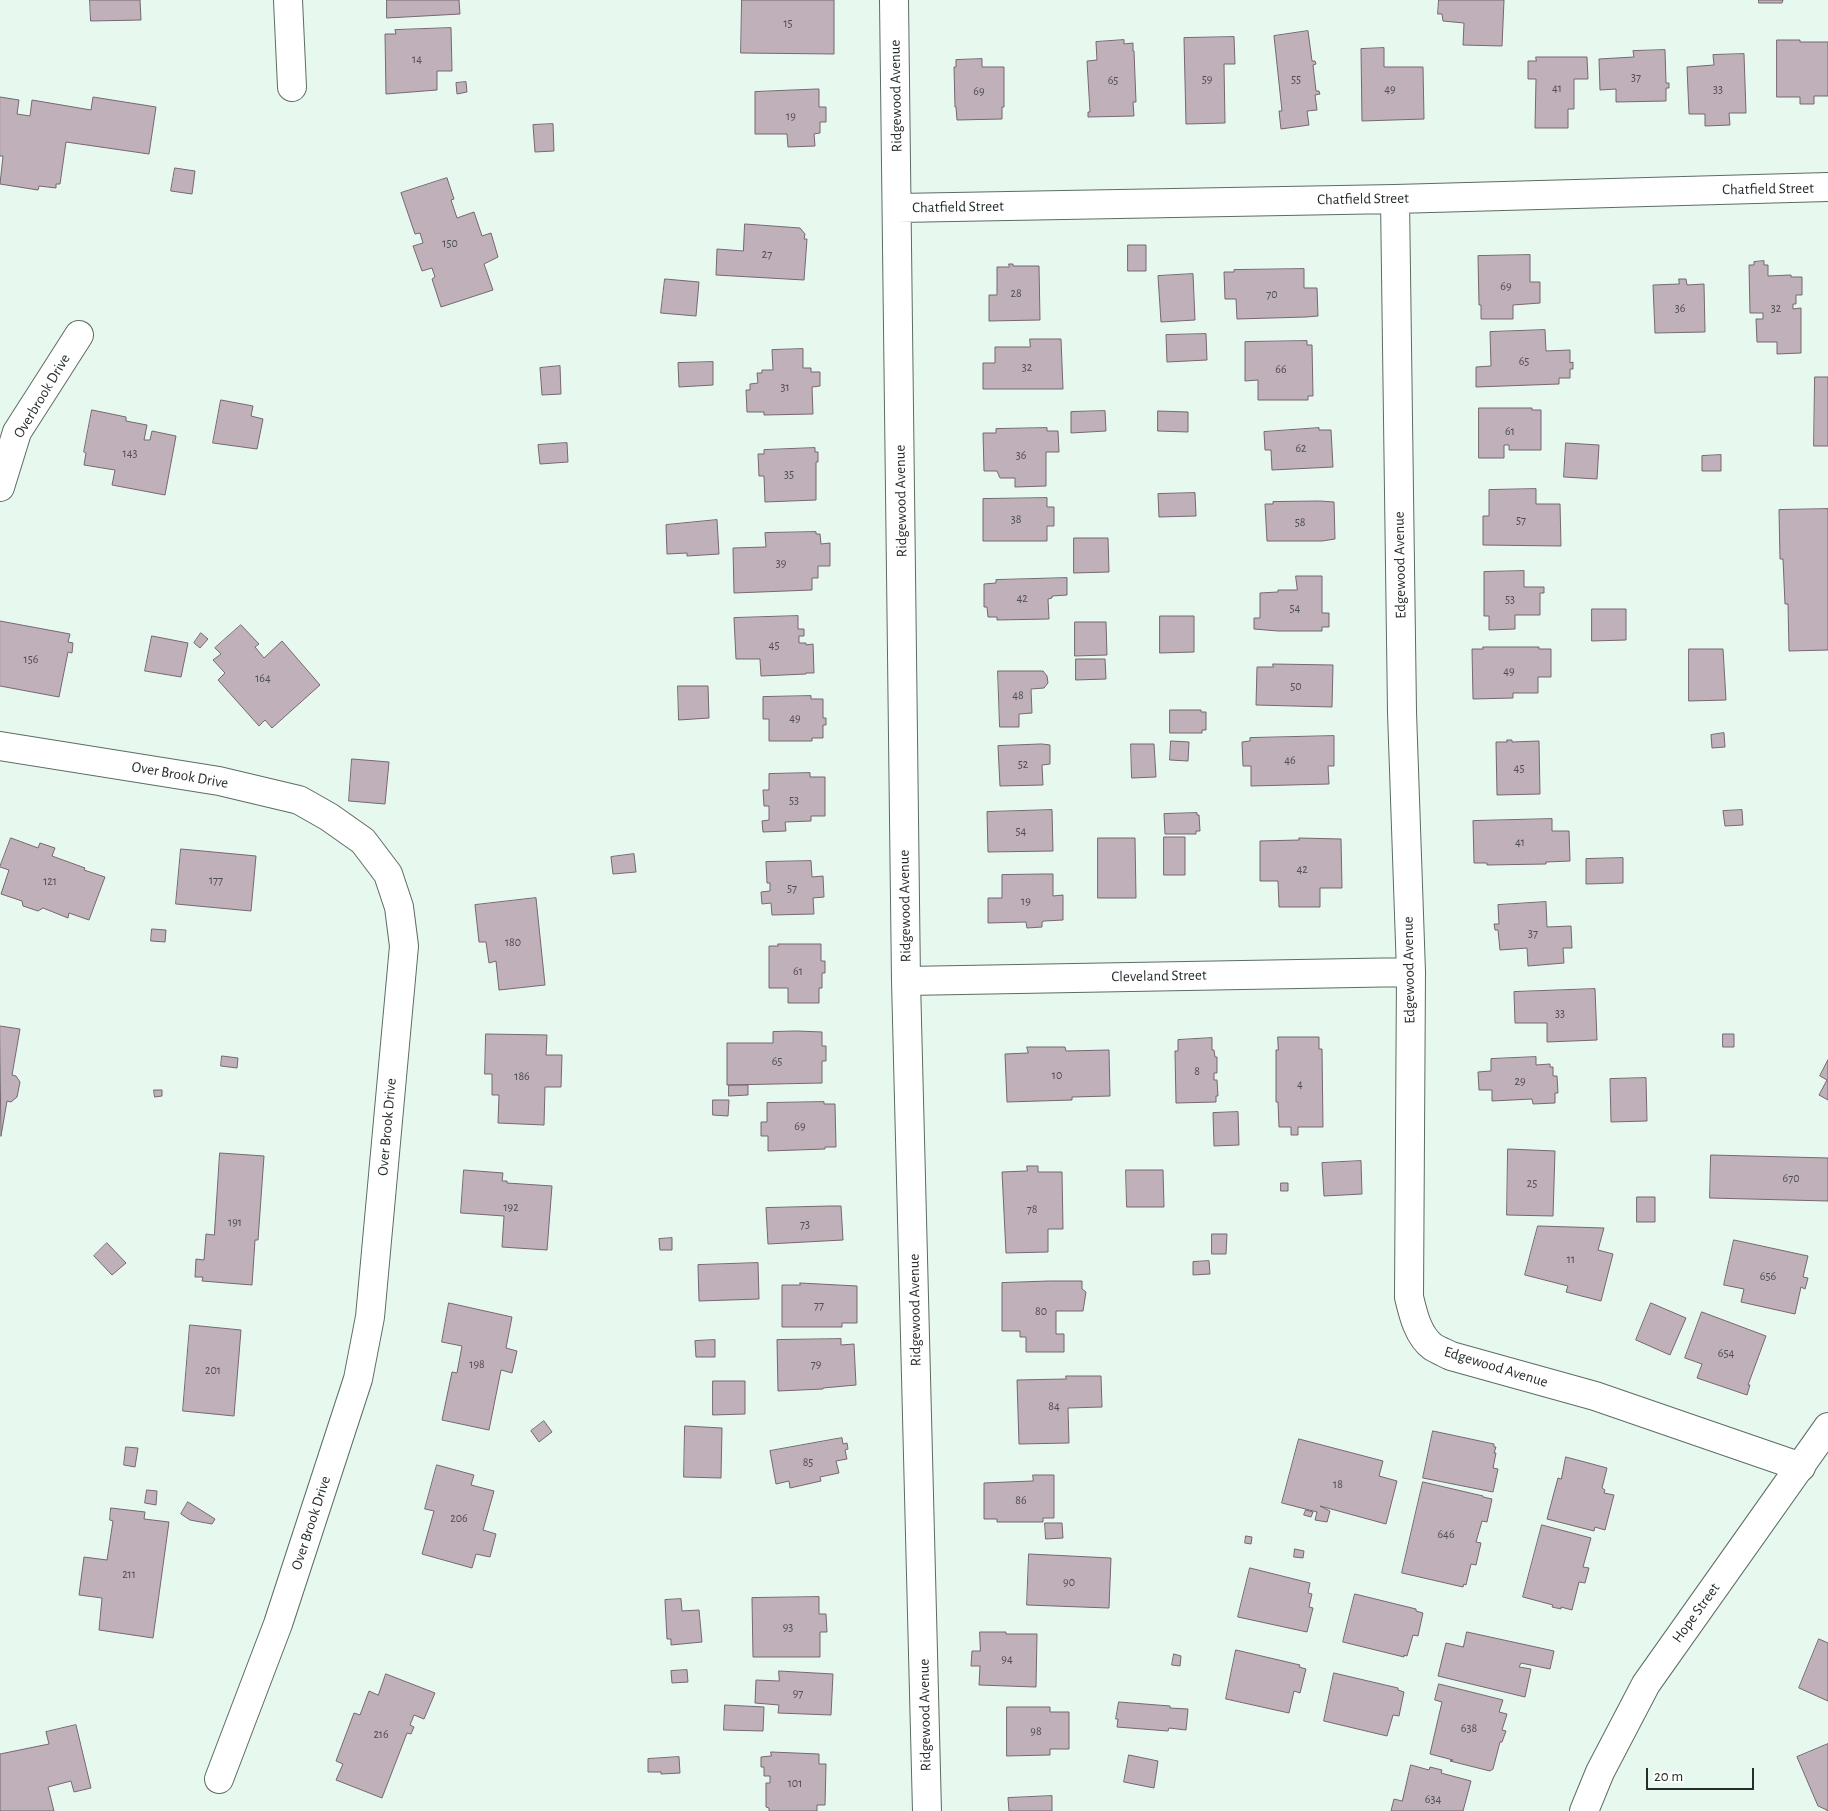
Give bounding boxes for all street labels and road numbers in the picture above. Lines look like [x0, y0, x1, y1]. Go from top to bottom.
street label: Ridgewood Avenue [886, 40, 906, 152]
street label: Chatfield Street [1722, 179, 1814, 199]
street label: Chatfield Street [1317, 189, 1409, 209]
street label: Chatfield Street [912, 197, 1004, 217]
street label: Overbrook Drive [10, 351, 74, 441]
street label: Ridgewood Avenue [891, 445, 911, 557]
street label: Edgewood Avenue [1390, 511, 1410, 619]
street label: Over Brook Drive [130, 758, 230, 792]
street label: Ridgewood Avenue [895, 850, 915, 962]
street label: Edgewood Avenue [1399, 916, 1419, 1024]
street label: Cleveland Street [1111, 966, 1207, 986]
street label: Over Brook Drive [374, 1077, 400, 1177]
street label: Ridgewood Avenue [905, 1254, 925, 1366]
street label: Edgewood Avenue [1442, 1343, 1550, 1391]
street label: Over Brook Drive [287, 1474, 335, 1572]
street label: Hope Street [1668, 1580, 1724, 1646]
street label: Ridgewood Avenue [915, 1659, 935, 1771]

